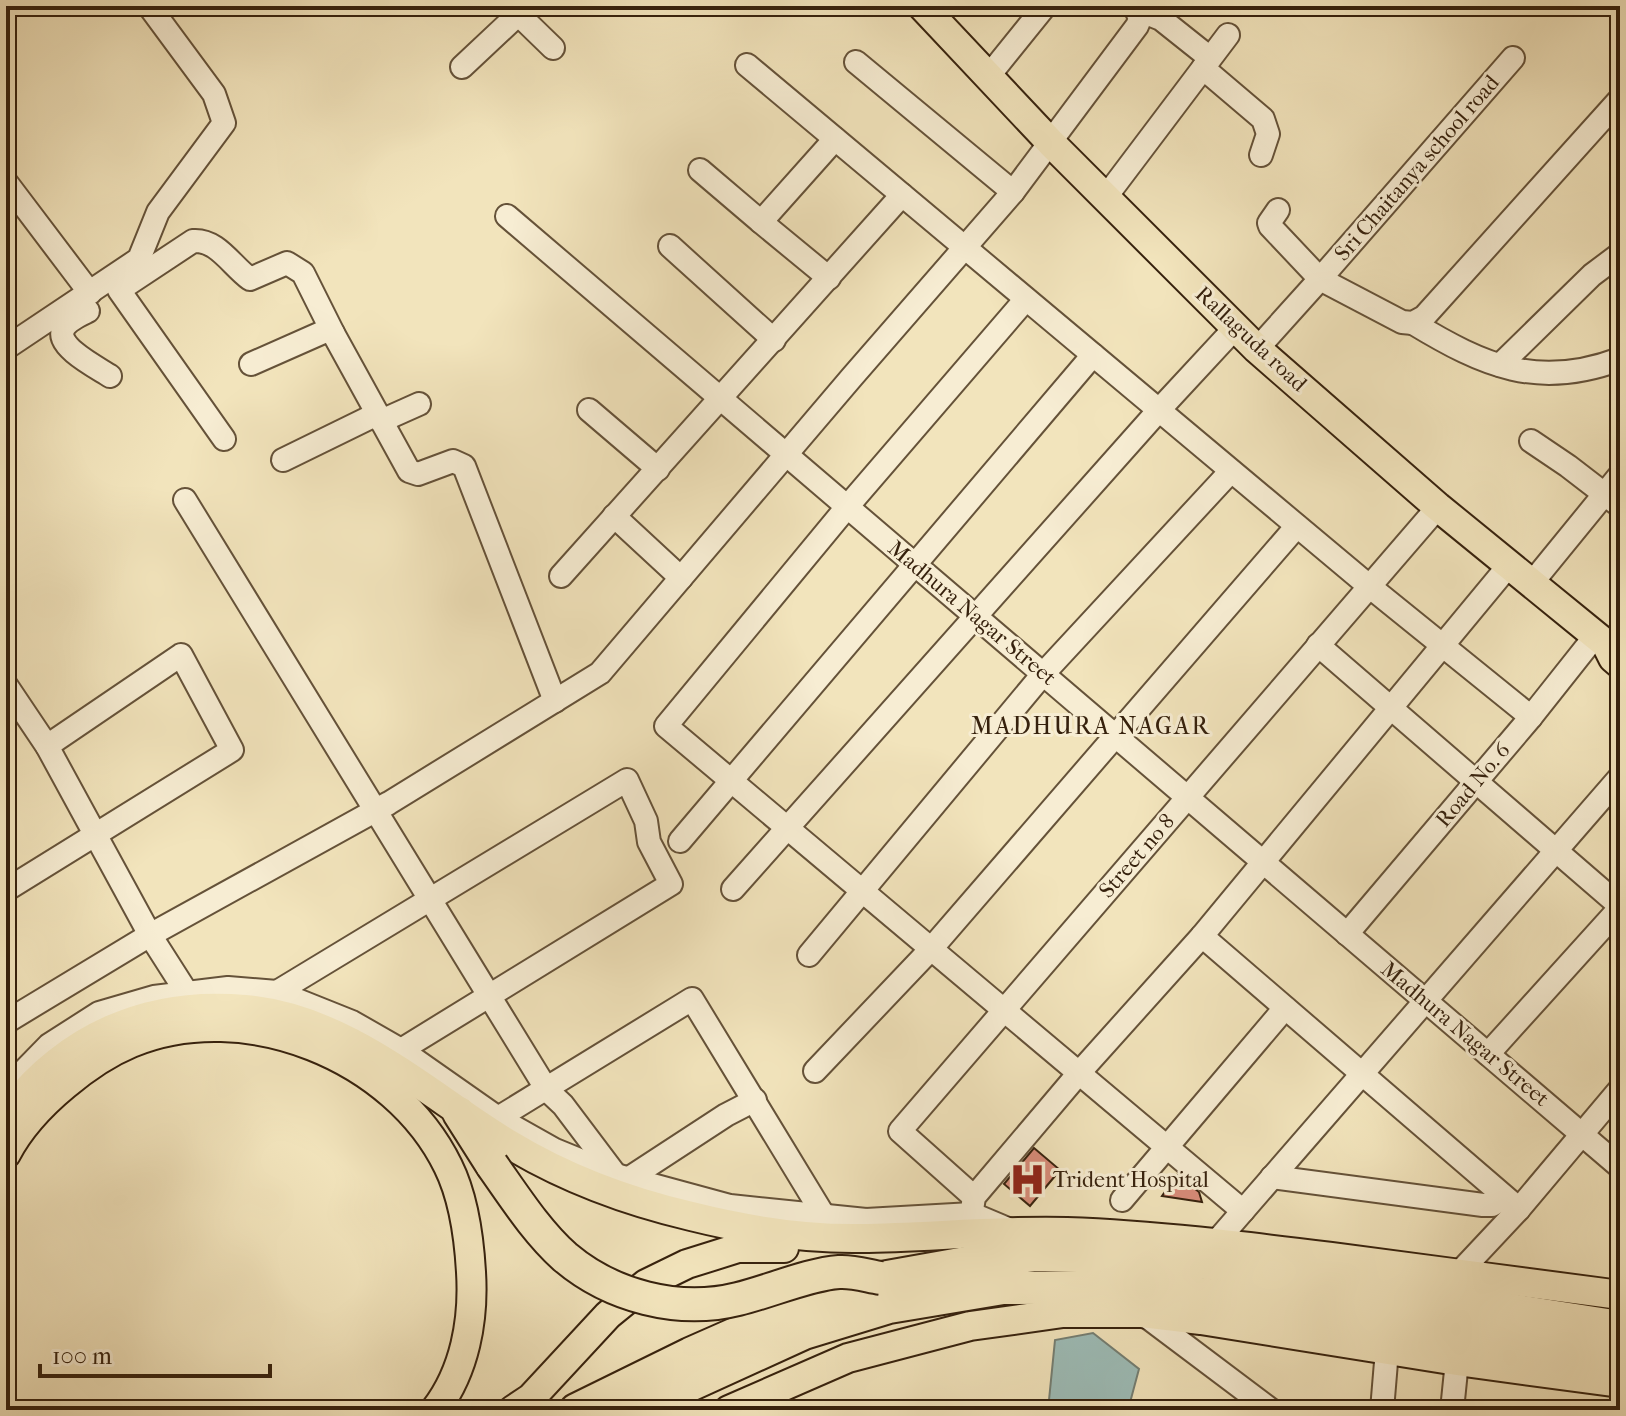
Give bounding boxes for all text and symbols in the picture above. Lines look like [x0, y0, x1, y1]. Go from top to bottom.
street label: Sri Chaitanya school road [1329, 69, 1505, 266]
street label: Rallaguda road [1190, 281, 1313, 398]
street label: Madhura Nagar Street [883, 535, 1061, 691]
district label: MADHURA NAGAR [971, 712, 1211, 740]
street label: Road No. 6 [1430, 738, 1516, 832]
street label: Street no 8 [1094, 809, 1180, 903]
street label: Madhura Nagar Street [1376, 956, 1554, 1112]
hospital icon: Trident Hospital [1008, 1161, 1046, 1199]
place label: Trident Hospital [1053, 1167, 1209, 1193]
scale bar [40, 1328, 270, 1378]
text: 100 m [52, 1342, 112, 1370]

